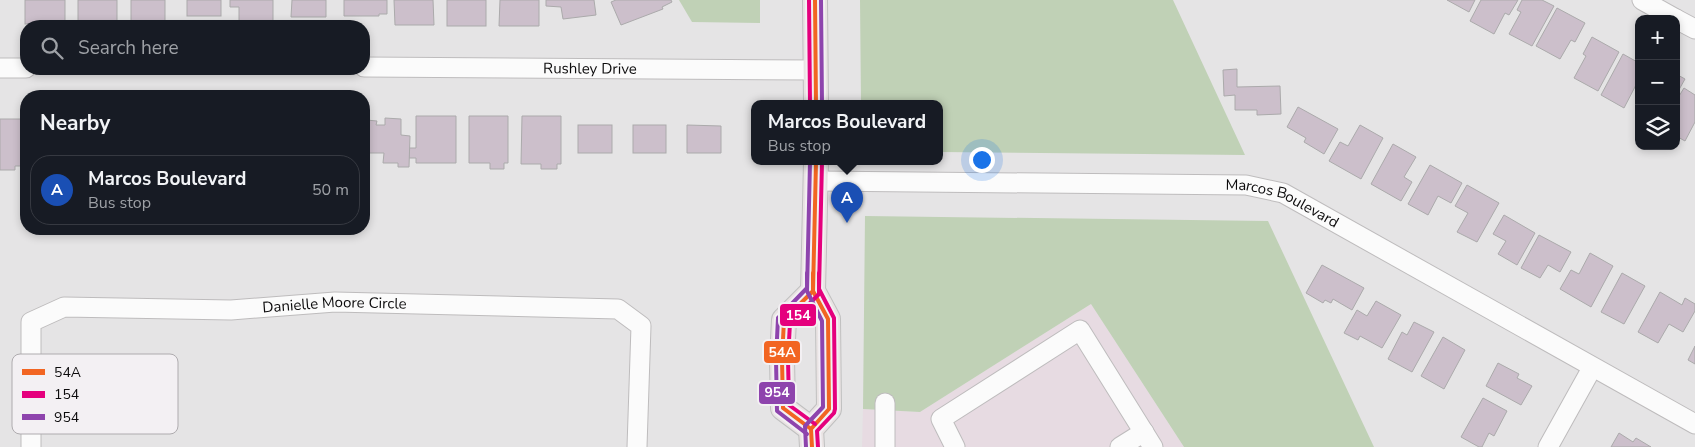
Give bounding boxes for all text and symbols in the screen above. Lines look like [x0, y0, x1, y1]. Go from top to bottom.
map controls [1635, 15, 1680, 150]
button: + [1635, 15, 1680, 60]
search box [20, 20, 370, 75]
icon: search [38, 34, 66, 62]
text: Search here [78, 35, 179, 61]
street label: Rushley Drive [543, 58, 637, 79]
button: − [1635, 60, 1680, 105]
popup [751, 100, 943, 165]
button: layers [1635, 105, 1680, 150]
text: Nearby [40, 109, 110, 137]
text: Marcos Boulevard [768, 109, 926, 135]
text: Bus stop [768, 135, 831, 157]
your location [969, 147, 995, 173]
text: Marcos Boulevard [88, 166, 246, 192]
street label: Marcos Boulevard [1225, 175, 1343, 232]
text: A [51, 179, 63, 201]
text: 50 m [312, 179, 349, 201]
pin: A [831, 182, 863, 223]
text: Bus stop [88, 192, 151, 214]
street label: Danielle Moore Circle [262, 292, 407, 318]
line badge: 154 [779, 303, 817, 327]
text: 154 [785, 306, 811, 325]
line badge: 54A [763, 340, 801, 364]
text: 54A [768, 343, 796, 362]
legend [12, 354, 178, 434]
text: 54A [54, 363, 81, 382]
line badge: 954 [758, 381, 796, 405]
text: 954 [764, 383, 790, 402]
text: 154 [54, 385, 79, 404]
text: 954 [54, 408, 79, 427]

